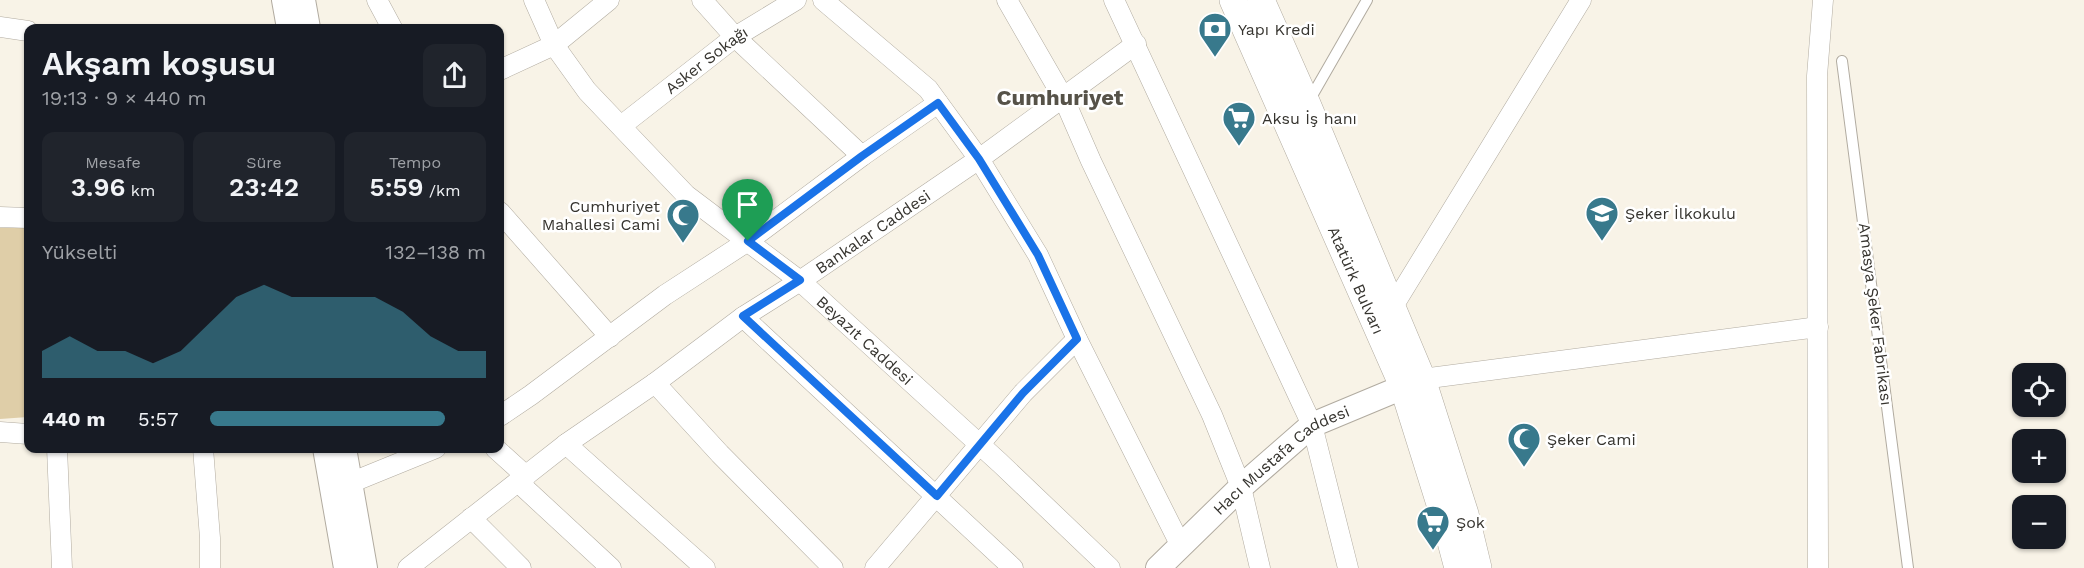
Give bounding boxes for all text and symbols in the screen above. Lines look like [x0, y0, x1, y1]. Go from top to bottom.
bank icon: Yapı Kredi [1197, 11, 1233, 58]
place label: Yapı Kredi [1238, 20, 1315, 39]
street label: Asker Sokağı [661, 23, 751, 98]
text: Akşam koşusu [42, 44, 276, 83]
button: share [423, 44, 486, 107]
district label: Cumhuriyet [997, 85, 1124, 110]
text: 19:13 · 9 × 440 m [42, 86, 207, 110]
supermarket icon: Aksu İş hanı [1221, 100, 1257, 147]
place label: Aksu İş hanı [1262, 109, 1357, 128]
text: Mesafe [85, 153, 141, 172]
text: Süre [246, 153, 282, 172]
text: Tempo [389, 153, 441, 172]
text: 3.96 [71, 172, 125, 202]
text: 23:42 [229, 172, 299, 202]
text: 5:59 [370, 172, 424, 202]
pin [722, 179, 773, 241]
text: km [125, 181, 155, 200]
text: /km [424, 181, 460, 200]
street label: Bankalar Caddesi [812, 186, 934, 278]
icon: arrive [731, 188, 764, 221]
school or university icon: Şeker İlkokulu [1584, 195, 1620, 242]
place label: Cumhuriyet Mahallesi Cami [542, 197, 660, 234]
mosque icon: Cumhuriyet Mahallesi Cami [665, 197, 701, 244]
place label: Şeker İlkokulu [1625, 204, 1736, 223]
street label: Amasya Şeker Fabrikası [1855, 222, 1896, 406]
street label: Atatürk Bulvarı [1324, 223, 1388, 337]
text: Yükselti [42, 240, 117, 264]
text: 132–138 m [385, 240, 486, 264]
street label: Beyazıt Caddesi [812, 292, 917, 389]
map controls [2012, 363, 2066, 549]
button: locate [2012, 363, 2066, 417]
street label: Hacı Mustafa Caddesi [1209, 402, 1352, 519]
text: 440 m [42, 407, 105, 431]
text: 5:57 [138, 407, 178, 431]
mosque icon: Şeker Cami [1506, 421, 1542, 468]
button: + [2012, 429, 2066, 483]
place label: Şeker Cami [1547, 430, 1636, 449]
button: − [2012, 495, 2066, 549]
supermarket icon: Şok [1415, 504, 1451, 551]
place label: Şok [1456, 513, 1485, 532]

